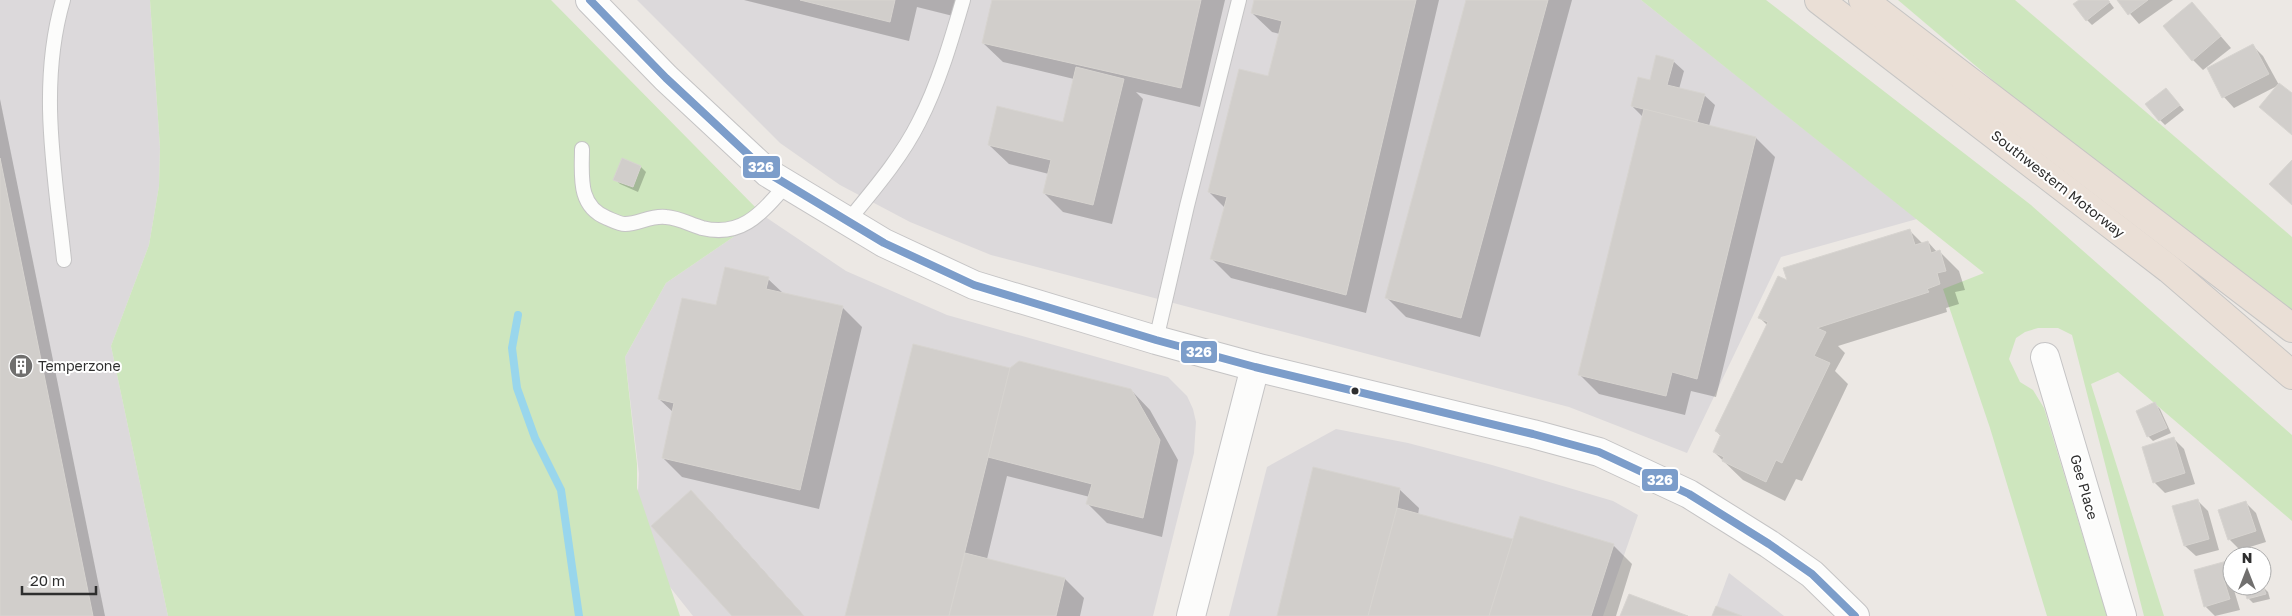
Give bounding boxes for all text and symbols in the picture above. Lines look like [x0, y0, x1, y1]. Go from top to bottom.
street label: Southwestern Motorway [1988, 126, 2129, 241]
line badge: 326 [742, 155, 781, 179]
text: 326 [748, 158, 774, 175]
line badge: 326 [1180, 340, 1218, 364]
text: 326 [1186, 343, 1212, 360]
building icon: Temperzone [8, 353, 34, 379]
place label: Temperzone [38, 357, 121, 374]
unlabelled marker [1350, 386, 1360, 396]
street label: Gee Place [2067, 452, 2102, 521]
line badge: 326 [1641, 468, 1679, 492]
text: 326 [1647, 471, 1673, 488]
north arrow [2222, 546, 2272, 596]
text: N [2242, 549, 2252, 566]
scale bar [22, 564, 96, 596]
text: 20 m [30, 571, 65, 589]

